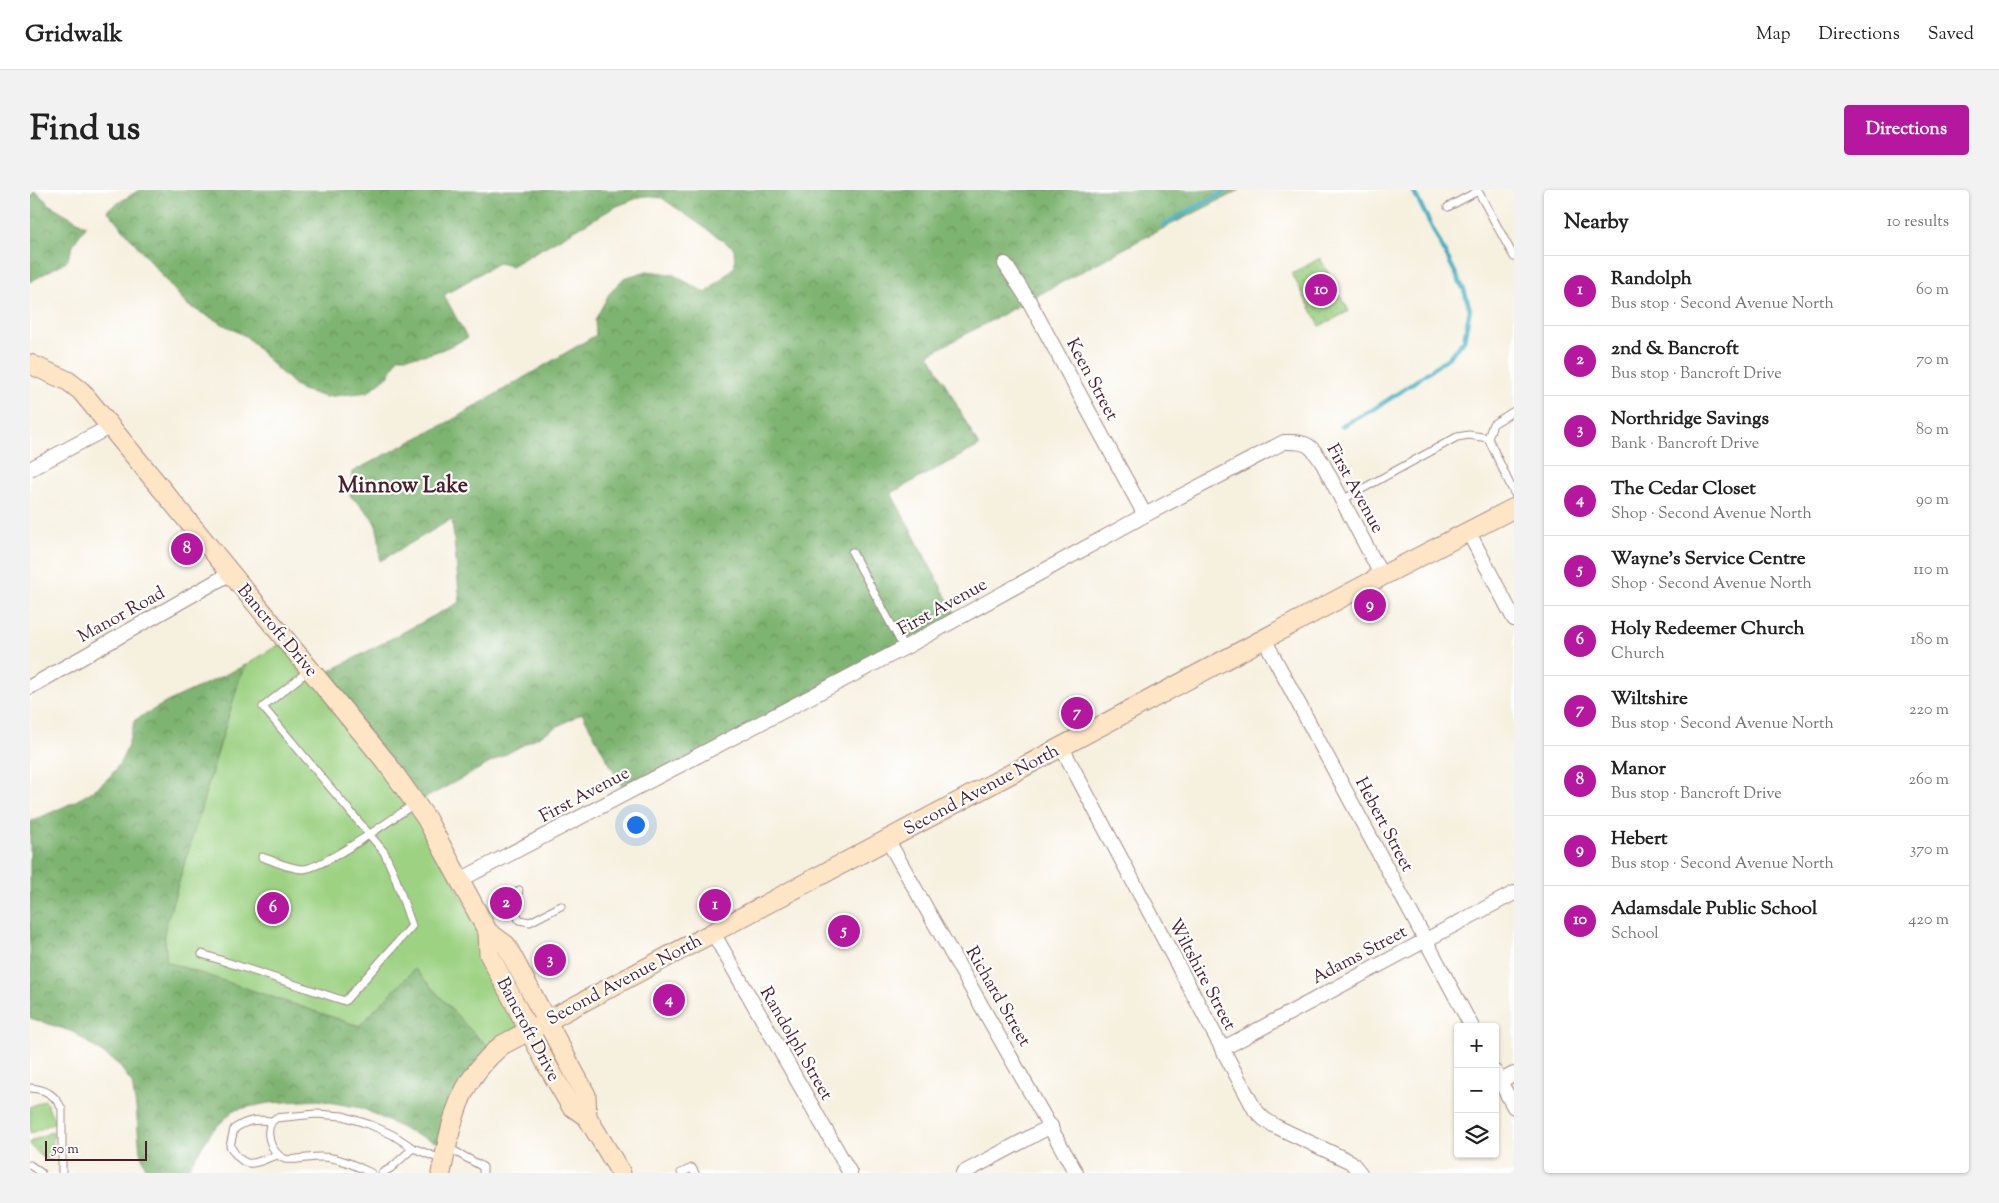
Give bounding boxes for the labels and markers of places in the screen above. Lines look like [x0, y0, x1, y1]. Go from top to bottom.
pin: 10 [1305, 271, 1337, 309]
pin: 8 [171, 530, 203, 568]
pin: 9 [1354, 586, 1386, 624]
pin: 7 [1061, 694, 1093, 732]
pin: 2 [490, 884, 522, 922]
pin: 1 [699, 886, 731, 924]
pin: 6 [257, 889, 289, 927]
pin: 5 [828, 912, 860, 950]
pin: 3 [534, 941, 566, 979]
pin: 4 [653, 981, 685, 1019]

